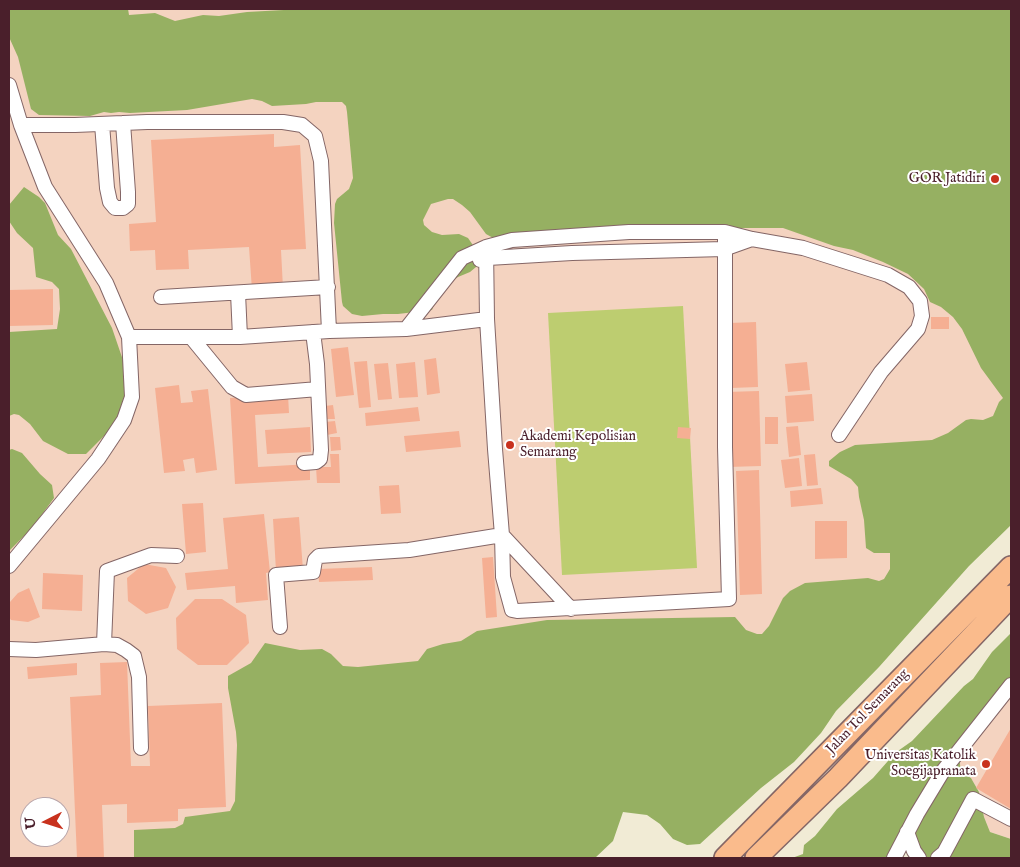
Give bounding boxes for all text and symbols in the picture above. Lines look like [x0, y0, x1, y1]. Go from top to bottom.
place label: GOR Jatidiri [909, 171, 985, 187]
marker: GOR Jatidiri [989, 173, 1001, 185]
place label: Akademi Kepolisian Semarang [520, 429, 636, 462]
marker: Akademi Kepolisian Semarang [504, 439, 516, 451]
street label: Jalan Tol Semarang [823, 666, 913, 758]
place label: Universitas Katolik Soegijapranata [865, 748, 976, 780]
marker: Universitas Katolik Soegijapranata [980, 758, 992, 770]
north arrow [20, 797, 70, 847]
text: U [22, 817, 41, 830]

